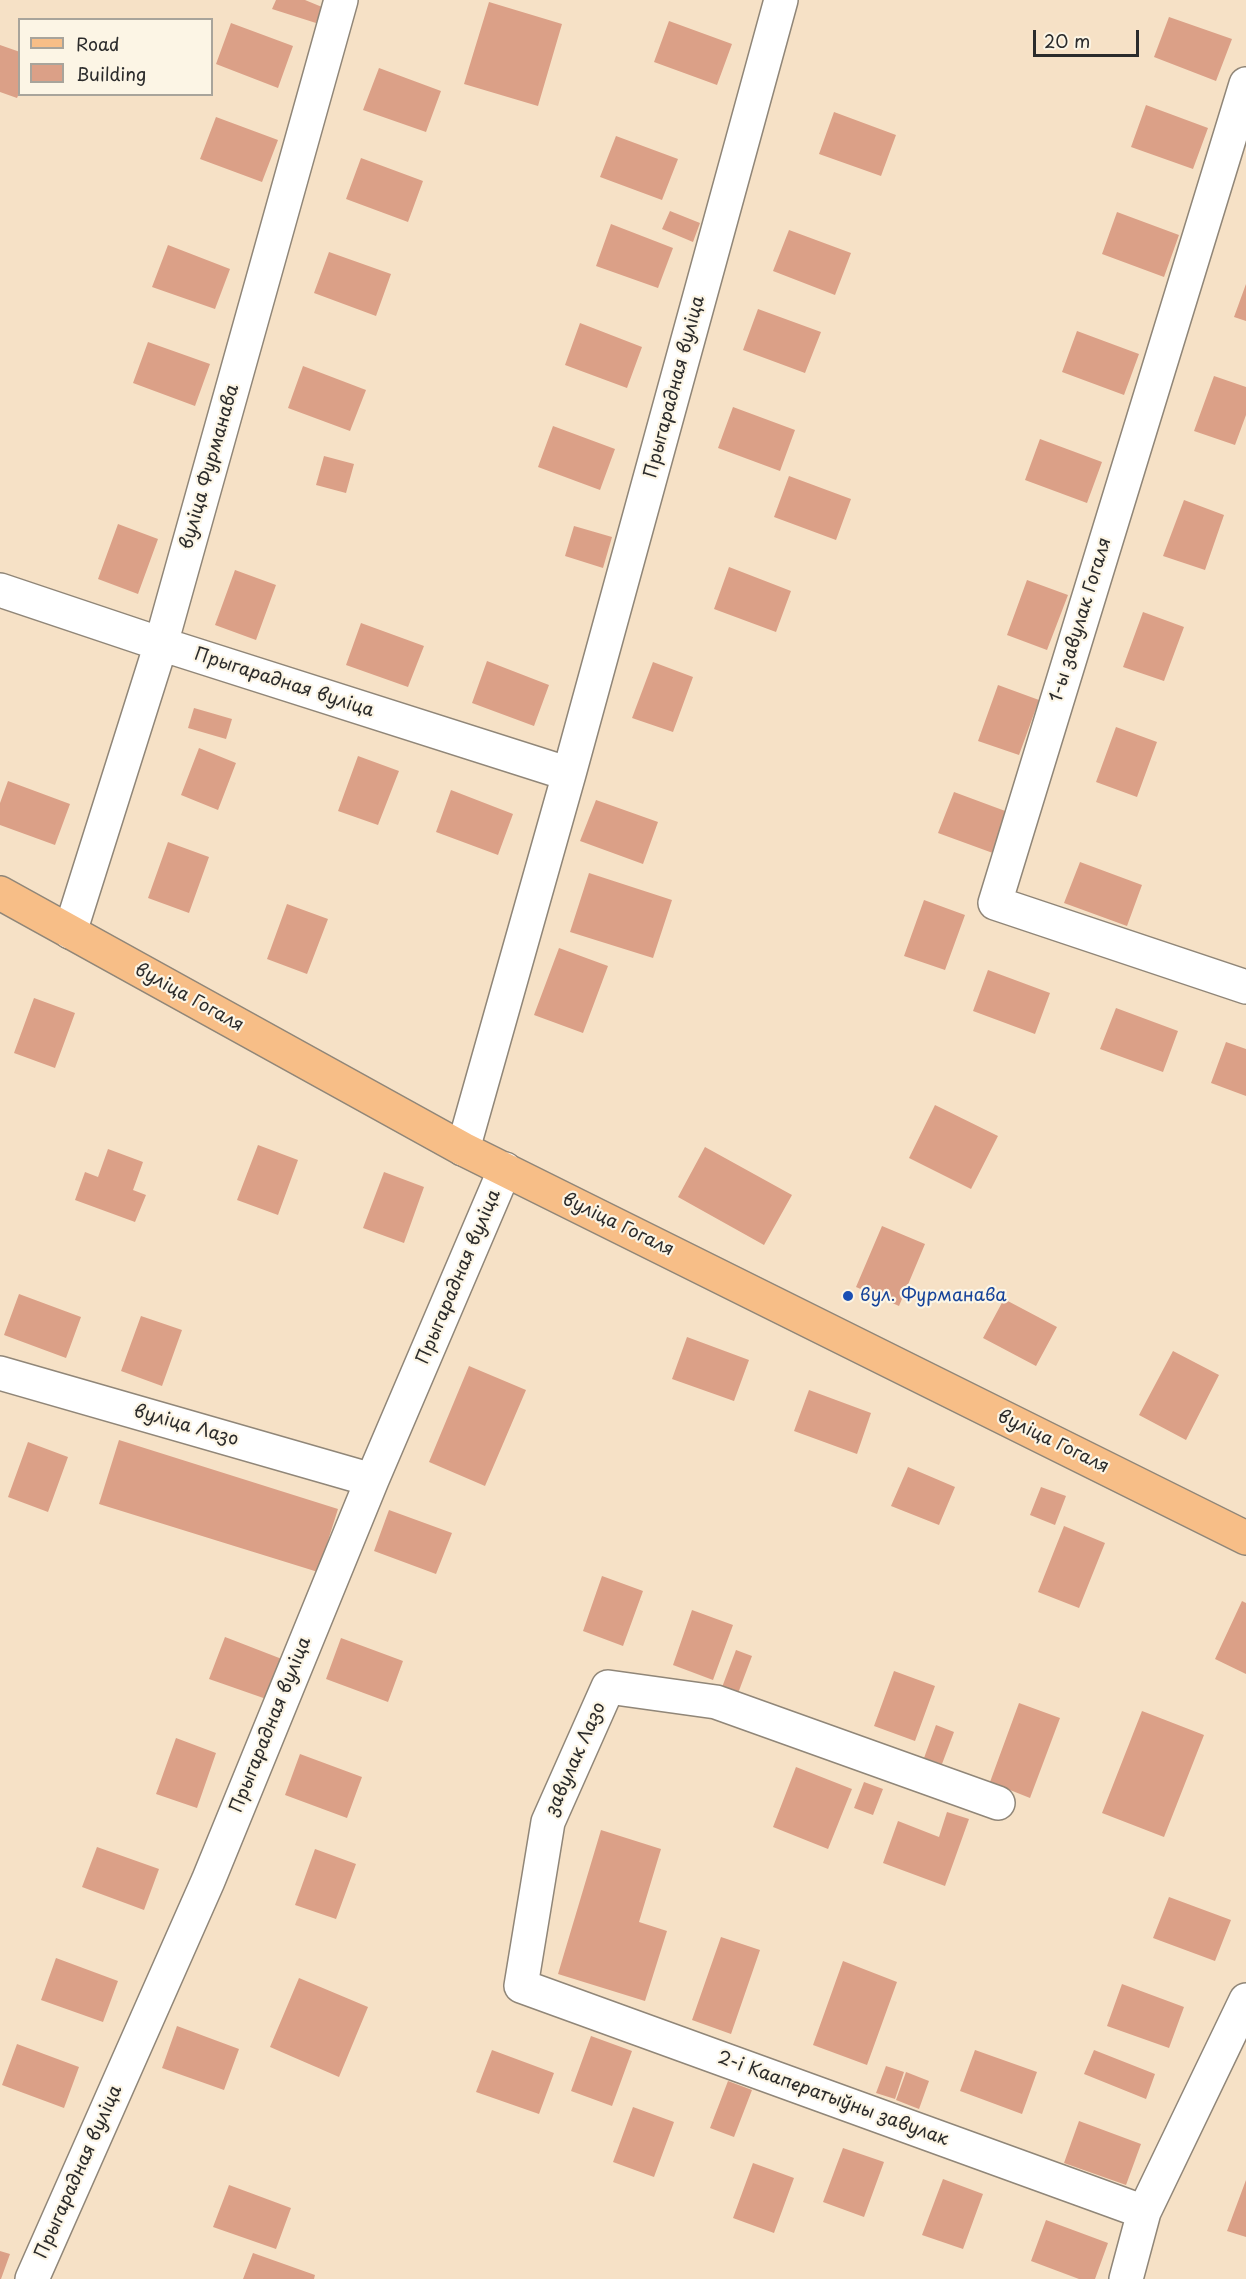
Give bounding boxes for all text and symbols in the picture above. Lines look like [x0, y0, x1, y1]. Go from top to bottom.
legend [18, 18, 213, 96]
scale bar [1036, 18, 1142, 56]
text: 20 m [1044, 27, 1090, 54]
text: Road [76, 30, 120, 57]
text: Building [76, 60, 146, 87]
street label: Прыгарадная вуліца [640, 294, 710, 480]
street label: вуліца Фурманава [176, 382, 244, 552]
street label: 1-ы завулак Гогаля [1046, 535, 1116, 705]
street label: Прыгарадная вуліца [191, 644, 377, 722]
street label: вуліца Гогаля [131, 959, 247, 1037]
street label: Прыгарадная вуліца [412, 1186, 506, 1368]
street label: вуліца Гогаля [559, 1189, 677, 1261]
place label: вул. Фурманава [860, 1285, 1007, 1307]
marker: вул. Фурманава [841, 1289, 855, 1303]
street label: вуліца Лазо [131, 1401, 241, 1451]
street label: вуліца Гогаля [994, 1406, 1112, 1478]
street label: Прыгарадная вуліца [226, 1634, 316, 1816]
street label: завулак Лазо [541, 1699, 611, 1819]
street label: 2-і Кааператыўны завулак [715, 2047, 951, 2151]
street label: Прыгарадная вуліца [31, 2082, 127, 2262]

